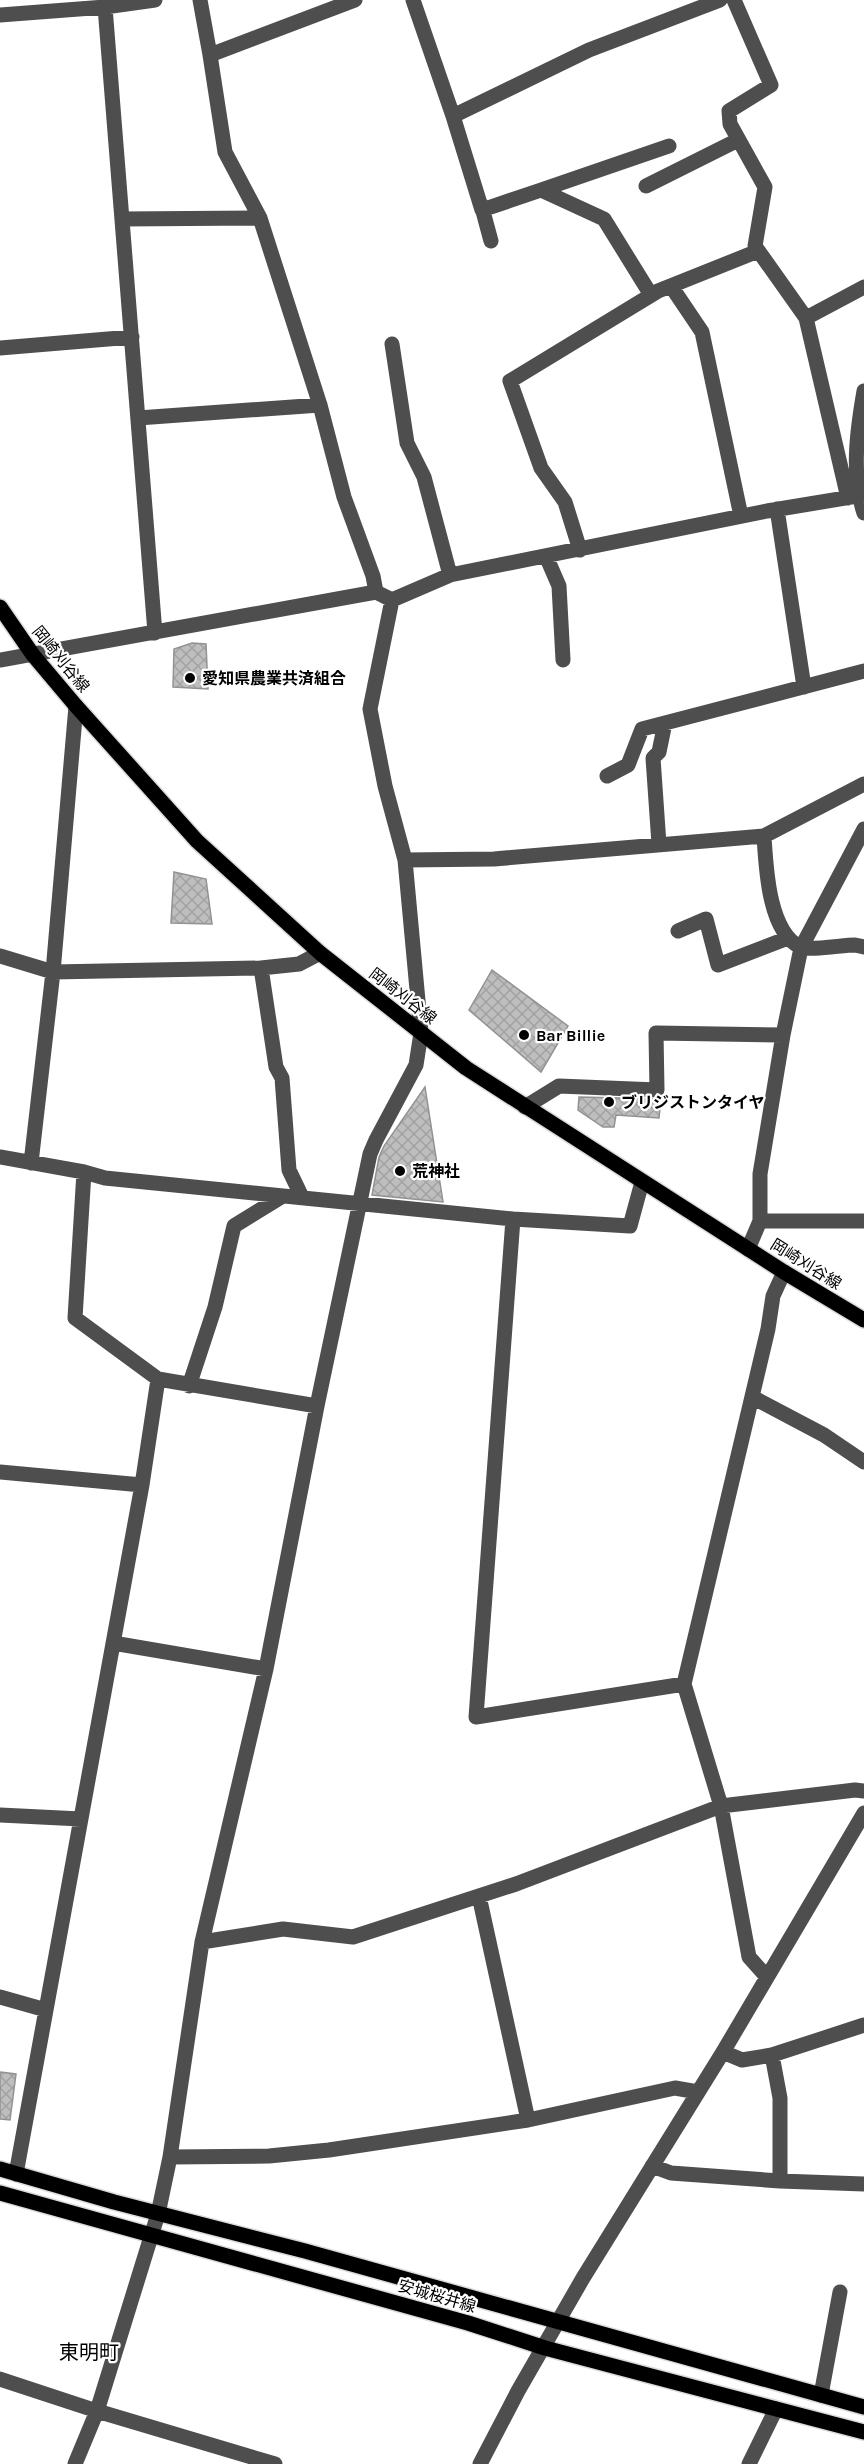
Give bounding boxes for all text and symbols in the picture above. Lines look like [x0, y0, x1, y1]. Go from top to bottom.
street label: 岡崎刈谷線 [28, 622, 94, 696]
place label: 愛知県農業共済組合 [202, 669, 346, 688]
marker: 愛知県農業共済組合 [183, 671, 197, 685]
street label: 岡崎刈谷線 [366, 964, 440, 1028]
place label: Bar Billie [536, 1026, 605, 1045]
marker: Bar Billie [517, 1028, 531, 1042]
place label: ブリジストンタイヤ [621, 1093, 765, 1112]
marker: ブリジストンタイヤ [602, 1095, 616, 1109]
place label: 荒神社 [412, 1162, 460, 1181]
marker: 荒神社 [393, 1164, 407, 1178]
street label: 岡崎刈谷線 [767, 1235, 845, 1293]
street label: 安城桜井線 [396, 2276, 478, 2316]
district label: 東明町 [59, 2341, 119, 2364]

